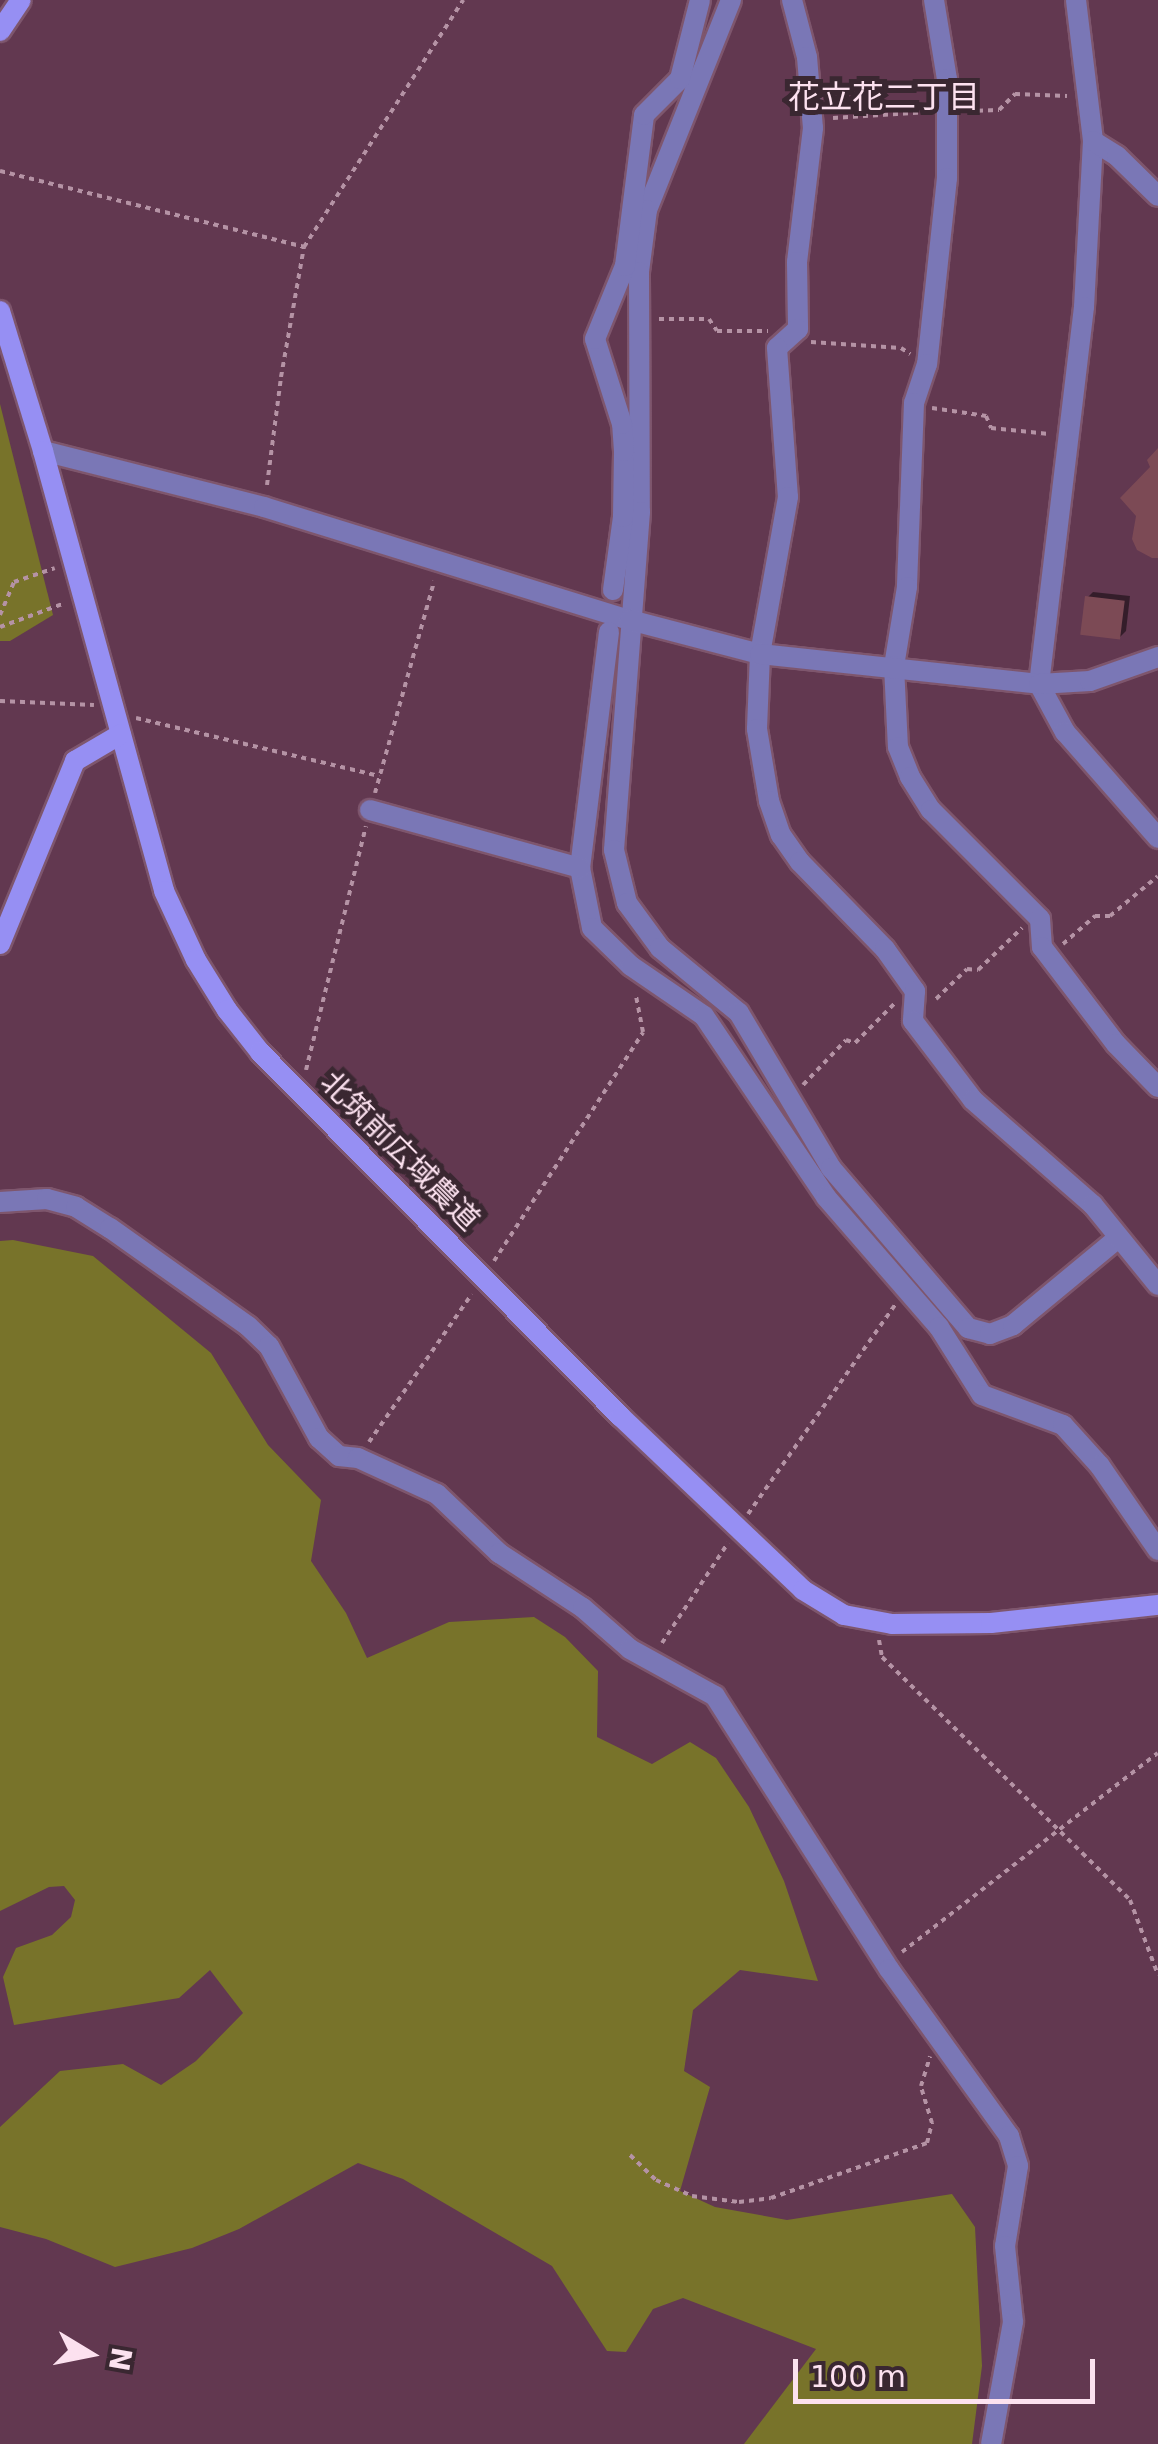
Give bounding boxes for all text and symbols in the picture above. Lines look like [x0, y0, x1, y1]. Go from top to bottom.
district label: 花立花二丁目 [788, 78, 980, 116]
street label: 北筑前広域農道 [313, 1064, 487, 1238]
north arrow [40, 2304, 140, 2404]
scale bar [798, 2339, 1100, 2401]
text: N [102, 2345, 138, 2374]
text: 100 m [810, 2359, 906, 2394]

